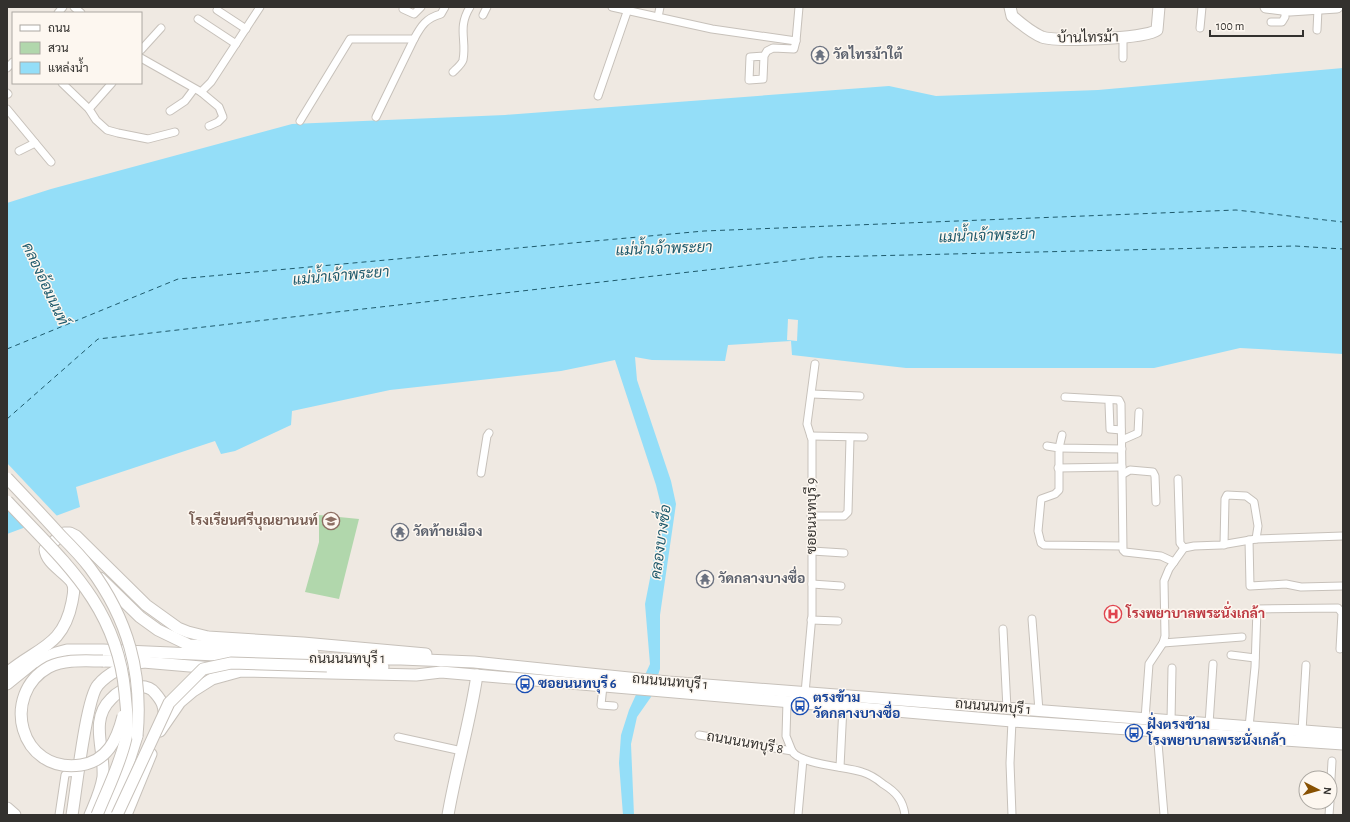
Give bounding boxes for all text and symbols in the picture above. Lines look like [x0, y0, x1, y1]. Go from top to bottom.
legend [12, 12, 142, 84]
scale bar [1210, 12, 1303, 38]
text: 100 m [1216, 20, 1244, 32]
text: ถนน [48, 22, 71, 34]
street label: บ้านไทรม้า [1057, 27, 1119, 46]
text: สวน [48, 42, 69, 54]
temple icon: วัดไทรม้าใต้ [810, 45, 830, 65]
place label: วัดไทรม้าใต้ [833, 45, 903, 62]
text: แหล่งน้ำ [48, 57, 88, 74]
water label: แม่น้ำเจ้าพระยา [938, 221, 1036, 245]
water label: แม่น้ำเจ้าพระยา [615, 234, 713, 258]
water label: คลองอ้อมนนท์ [19, 239, 74, 329]
water label: แม่น้ำเจ้าพระยา [292, 258, 390, 288]
street label: ซอยนนทบุรี 9 [802, 478, 821, 554]
water label: คลองบางซื่อ [640, 502, 674, 580]
place label: โรงเรียนศรีบุณยานนท์ [188, 511, 319, 531]
school or university icon: โรงเรียนศรีบุณยานนท์ [321, 511, 341, 531]
temple icon: วัดท้ายเมือง [390, 522, 410, 542]
place label: วัดท้ายเมือง [413, 522, 482, 539]
place label: วัดกลางบางซื่อ [718, 566, 806, 586]
temple icon: วัดกลางบางซื่อ [695, 569, 715, 589]
place label: โรงพยาบาลพระนั่งเกล้า [1125, 601, 1265, 621]
hospital icon: โรงพยาบาลพระนั่งเกล้า [1103, 604, 1123, 624]
street label: ถนนนนทบุรี 1 [309, 649, 385, 668]
street label: ถนนนนทบุรี 1 [631, 669, 709, 694]
bus stop icon: ซอยนนทบุรี 6 [515, 674, 535, 694]
place label: ซอยนนทบุรี 6 [538, 674, 617, 694]
place label: ตรงข้าม วัดกลางบางซื่อ [813, 689, 901, 721]
street label: ถนนนนทบุรี 1 [954, 694, 1032, 719]
bus stop icon: ตรงข้าม วัดกลางบางซื่อ [790, 696, 810, 716]
place label: ฝั่งตรงข้าม โรงพยาบาลพระนั่งเกล้า [1146, 712, 1286, 748]
bus stop icon: ฝั่งตรงข้าม โรงพยาบาลพระนั่งเกล้า [1124, 723, 1144, 743]
street label: ถนนนนทบุรี 8 [705, 726, 785, 759]
north arrow [1298, 770, 1338, 810]
text: N [1322, 787, 1333, 795]

